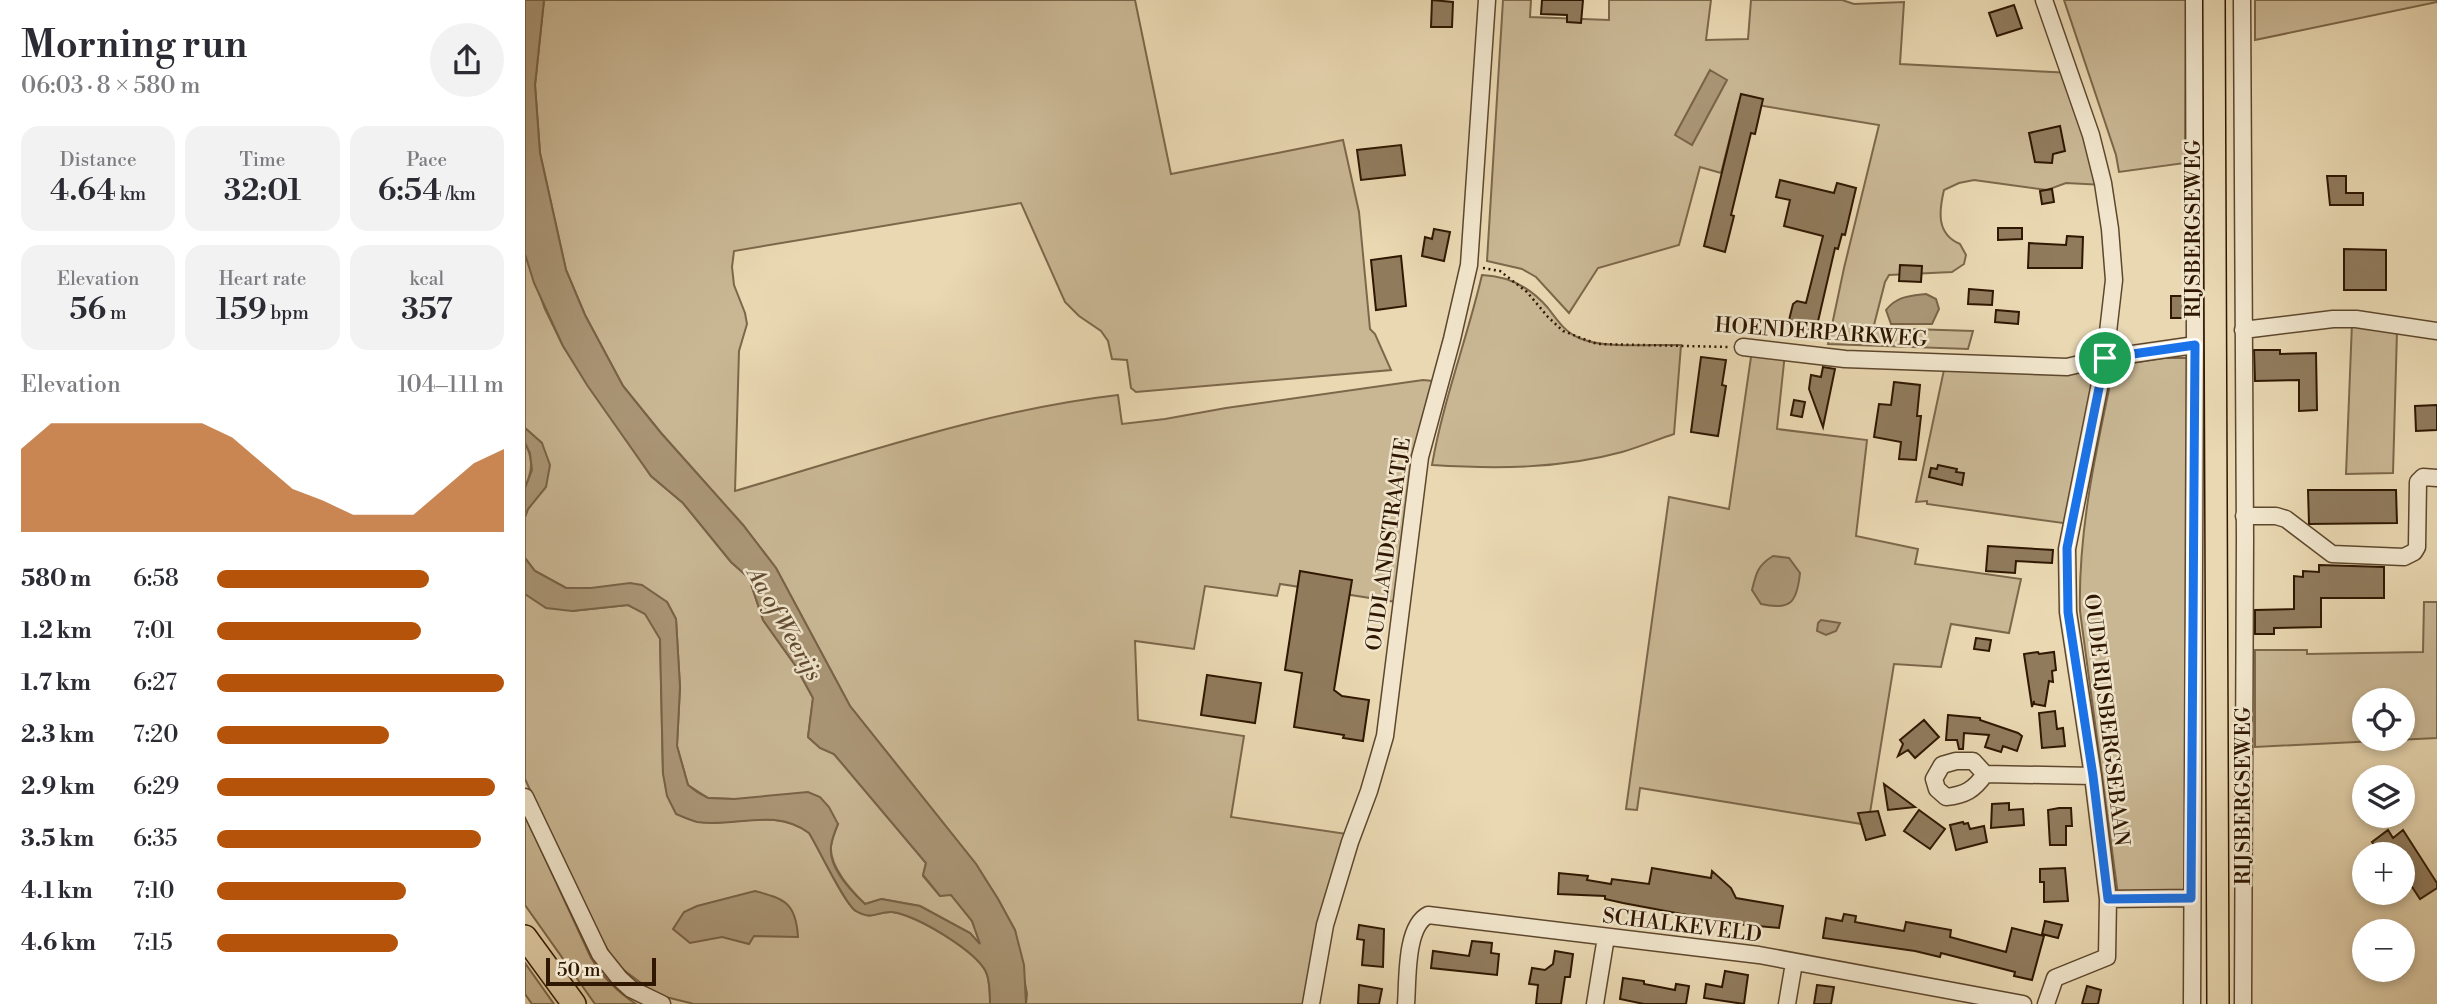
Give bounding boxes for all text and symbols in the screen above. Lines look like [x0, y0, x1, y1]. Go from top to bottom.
text: Morning run [21, 22, 247, 69]
button: share [430, 23, 504, 97]
text: 06:03 · 8 × 580 m [21, 72, 200, 100]
street label: RIJSBERGSEWEG [2181, 139, 2207, 318]
text: Distance [60, 148, 137, 172]
text: Time [240, 148, 285, 172]
text: Pace [406, 148, 447, 172]
text: 4.64 [50, 172, 116, 210]
text: 32:01 [224, 172, 301, 210]
text: 6:54 [378, 172, 442, 210]
text: km [116, 182, 146, 206]
text: /km [442, 182, 476, 206]
text: Elevation [57, 267, 139, 291]
text: Heart rate [219, 267, 306, 291]
text: kcal [410, 267, 444, 291]
text: 56 [70, 291, 106, 329]
text: 159 [216, 291, 267, 329]
text: 357 [401, 291, 452, 329]
text: m [106, 301, 127, 325]
text: bpm [267, 301, 309, 325]
street label: HOENDERPARKWEG [1714, 313, 1929, 353]
pin [2075, 328, 2135, 388]
icon: arrive [2086, 339, 2124, 377]
text: Elevation [21, 371, 121, 399]
text: 104–111 m [397, 371, 504, 399]
street label: OUDLANDSTRAATJE [1361, 436, 1417, 652]
water label: Aa of Weerijs [739, 560, 828, 686]
text: 580 m [21, 565, 91, 593]
text: 6:58 [133, 565, 179, 593]
street label: OUDE RIJSBERGSEBAAN [2078, 592, 2134, 848]
text: 1.2 km [21, 617, 92, 645]
text: 7:01 [133, 617, 175, 645]
text: 1.7 km [21, 669, 91, 697]
text: 6:27 [133, 669, 177, 697]
map controls [2352, 688, 2415, 982]
button: locate [2352, 688, 2415, 751]
street label: RIJSBERGSEWEG [2231, 706, 2257, 885]
text: 2.3 km [21, 721, 94, 749]
text: 7:20 [133, 721, 178, 749]
button: layers [2352, 765, 2415, 828]
text: 2.9 km [21, 773, 95, 801]
text: 6:29 [133, 773, 179, 801]
text: 3.5 km [21, 825, 94, 853]
text: 6:35 [133, 825, 178, 853]
button: + [2352, 842, 2415, 905]
text: 4.1 km [21, 877, 93, 905]
text: 7:10 [133, 877, 175, 905]
street label: SCHALKEVELD [1601, 903, 1763, 949]
button: − [2352, 919, 2415, 982]
text: 4.6 km [21, 929, 96, 957]
text: 7:15 [133, 929, 173, 957]
scale bar [546, 955, 656, 987]
text: 50 m [557, 958, 601, 982]

